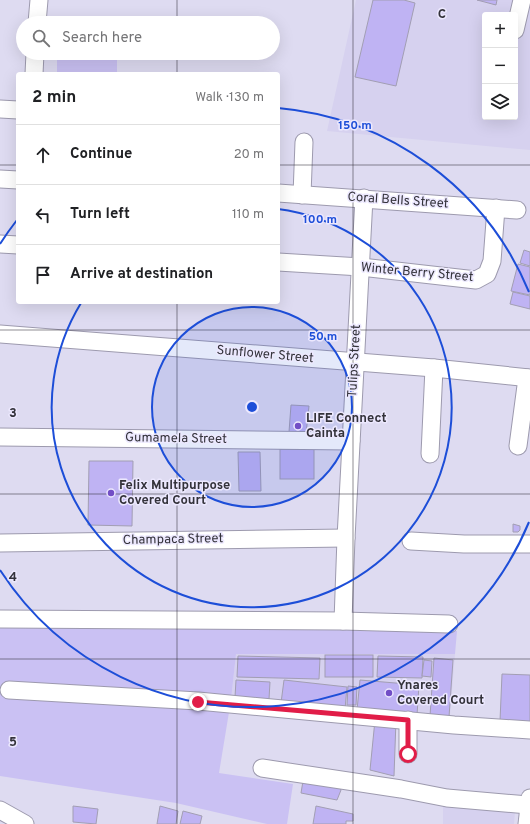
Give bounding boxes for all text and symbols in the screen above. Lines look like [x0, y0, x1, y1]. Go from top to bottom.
text: C [438, 7, 446, 23]
map controls [482, 12, 518, 120]
button: + [482, 12, 518, 48]
search box [16, 16, 280, 60]
icon: search [30, 27, 52, 49]
text: Search here [62, 29, 142, 48]
button: − [482, 48, 518, 84]
button: layers [482, 84, 518, 120]
text: 2 min [32, 87, 76, 109]
text: Walk · 130 m [195, 90, 264, 106]
text: 150 m [338, 118, 372, 134]
icon: ahead [32, 144, 54, 166]
text: Continue [70, 145, 132, 164]
text: 20 m [234, 147, 264, 163]
street label: Coral Bells Street [347, 189, 449, 213]
icon: left [32, 204, 54, 226]
text: Turn left [70, 205, 130, 224]
text: 110 m [232, 207, 264, 223]
text: 100 m [303, 212, 337, 228]
street label: Winter Berry Street [360, 260, 474, 286]
icon: arrive [32, 264, 54, 286]
text: Arrive at destination [70, 265, 213, 284]
street label: Tulips Street [345, 324, 365, 398]
text: 50 m [309, 329, 337, 345]
street label: Sunflower Street [216, 343, 314, 367]
centre of rings [245, 400, 259, 414]
text: 3 [9, 406, 17, 422]
place label: LIFE Connect Cainta [306, 411, 387, 442]
marker: LIFE Connect Cainta [293, 421, 303, 431]
street label: Gumamela Street [125, 430, 227, 448]
place label: Felix Multipurpose Covered Court [119, 478, 230, 509]
marker: Felix Multipurpose Covered Court [106, 488, 116, 498]
street label: Champaca Street [123, 531, 224, 549]
text: 4 [9, 570, 17, 586]
place label: Ynares Covered Court [397, 678, 484, 709]
marker: Ynares Covered Court [384, 688, 394, 698]
route end [189, 693, 207, 711]
text: 5 [9, 735, 17, 751]
route start [399, 745, 417, 763]

